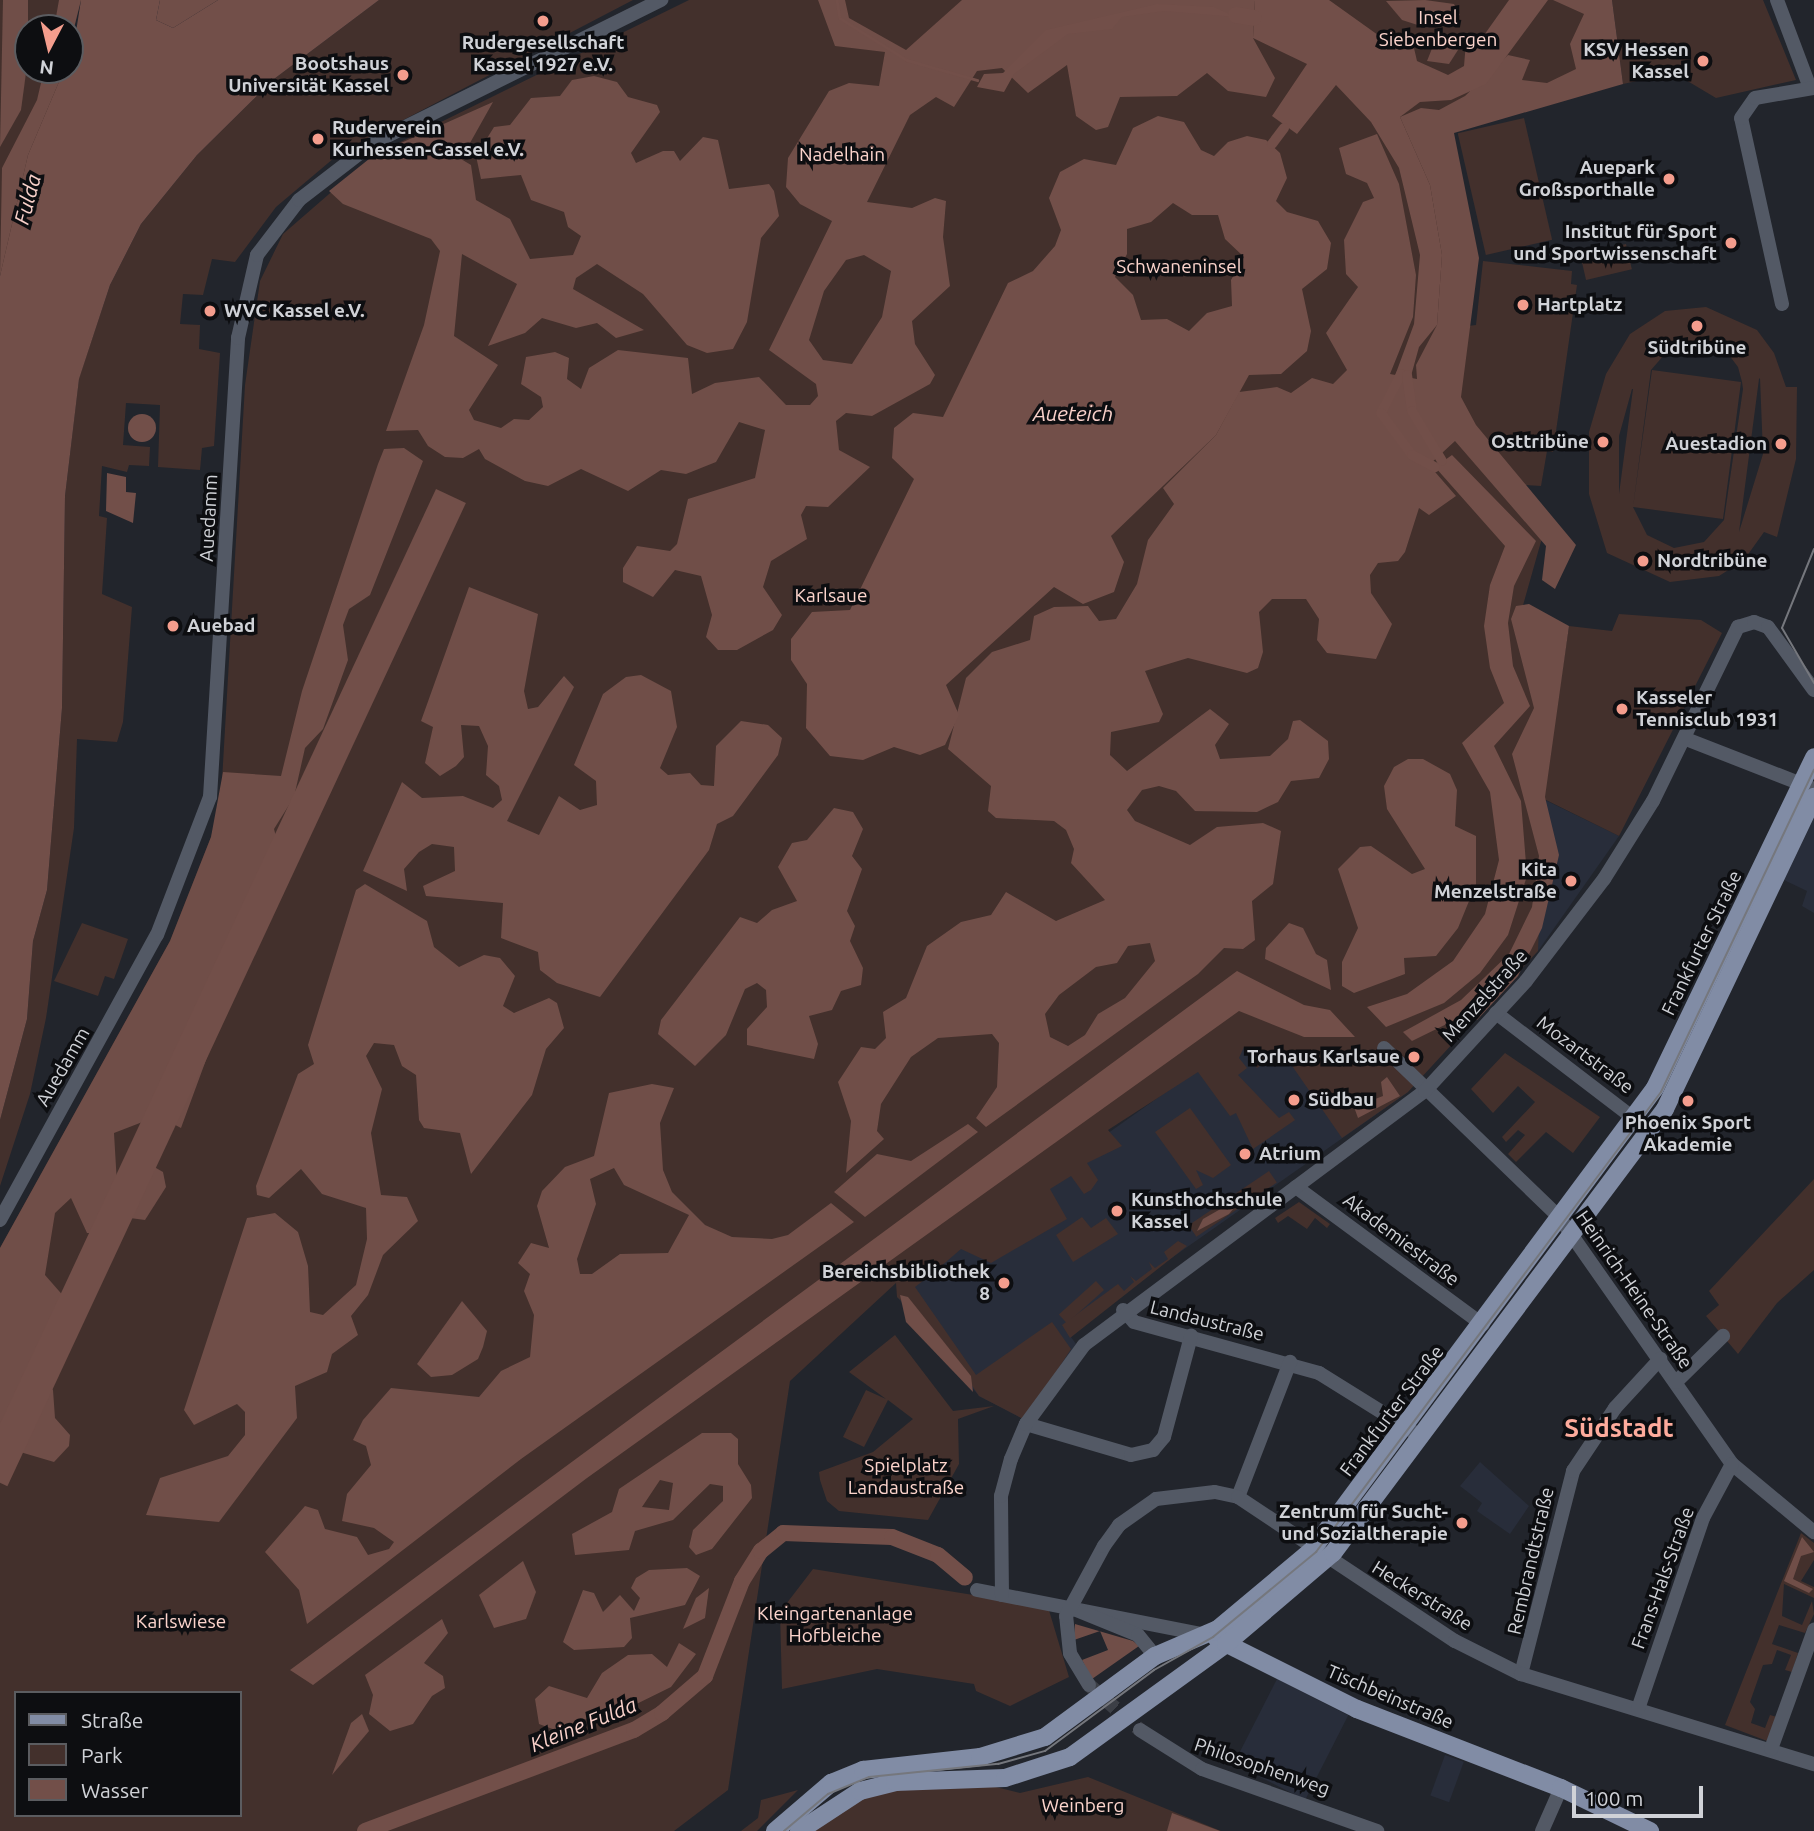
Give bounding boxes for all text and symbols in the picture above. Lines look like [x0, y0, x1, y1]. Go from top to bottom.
park label: Insel Siebenbergen [1379, 7, 1497, 51]
marker: Rudergesellschaft Kassel 1927 e.V. [535, 13, 551, 29]
north arrow [14, 14, 84, 84]
place label: Rudergesellschaft Kassel 1927 e.V. [462, 32, 624, 76]
place label: KSV Hessen Kassel [1583, 39, 1689, 83]
place label: Bootshaus Universität Kassel [228, 53, 389, 97]
marker: KSV Hessen Kassel [1695, 53, 1711, 69]
text: N [38, 56, 55, 80]
marker: Bootshaus Universität Kassel [395, 67, 411, 83]
place label: Ruderverein Kurhessen-Cassel e.V. [332, 117, 524, 161]
marker: Ruderverein Kurhessen-Cassel e.V. [310, 131, 326, 147]
park label: Nadelhain [799, 144, 885, 166]
place label: Auepark Großsporthalle [1519, 157, 1655, 201]
water label: Fulda [8, 171, 46, 227]
marker: Auepark Großsporthalle [1661, 171, 1677, 187]
place label: Institut für Sport und Sportwissenschaft [1513, 221, 1717, 265]
marker: Institut für Sport und Sportwissenschaft [1723, 235, 1739, 251]
park label: Schwaneninsel [1116, 256, 1242, 278]
place label: Hartplatz [1537, 294, 1622, 316]
marker: Hartplatz [1515, 297, 1531, 313]
place label: WVC Kassel e.V. [224, 300, 365, 322]
marker: WVC Kassel e.V. [202, 303, 218, 319]
marker: Südtribüne [1689, 318, 1705, 334]
place label: Südtribüne [1647, 337, 1747, 359]
water label: Aueteich [1033, 400, 1113, 426]
place label: Osttribüne [1491, 431, 1589, 453]
place label: Auestadion [1665, 433, 1767, 455]
marker: Osttribüne [1595, 434, 1611, 450]
marker: Auestadion [1773, 436, 1789, 452]
street label: Auedamm [195, 474, 223, 562]
place label: Nordtribüne [1657, 550, 1767, 572]
marker: Nordtribüne [1635, 553, 1651, 569]
park label: Karlsaue [795, 585, 867, 607]
place label: Auebad [187, 615, 255, 637]
marker: Auebad [165, 618, 181, 634]
place label: Kasseler Tennisclub 1931 [1636, 687, 1778, 731]
marker: Kasseler Tennisclub 1931 [1614, 701, 1630, 717]
place label: Kita Menzelstraße [1434, 859, 1557, 903]
street label: Frankfurter Straße [1657, 867, 1747, 1019]
marker: Kita Menzelstraße [1563, 873, 1579, 889]
street label: Menzelstraße [1438, 945, 1532, 1047]
street label: Mozartstraße [1532, 1011, 1638, 1099]
street label: Auedamm [31, 1023, 95, 1111]
place label: Torhaus Karlsaue [1247, 1046, 1400, 1068]
marker: Torhaus Karlsaue [1406, 1049, 1422, 1065]
place label: Südbau [1308, 1089, 1374, 1111]
marker: Südbau [1286, 1092, 1302, 1108]
marker: Phoenix Sport Akademie [1680, 1093, 1696, 1109]
place label: Phoenix Sport Akademie [1625, 1112, 1751, 1156]
place label: Atrium [1259, 1143, 1321, 1165]
marker: Atrium [1237, 1146, 1253, 1162]
place label: Kunsthochschule Kassel [1131, 1189, 1283, 1233]
street label: Akademiestraße [1338, 1189, 1464, 1291]
marker: Kunsthochschule Kassel [1109, 1203, 1125, 1219]
street label: Heinrich-Heine-Straße [1571, 1207, 1697, 1373]
place label: Bereichsbibliothek 8 [822, 1261, 990, 1305]
marker: Bereichsbibliothek 8 [996, 1275, 1012, 1291]
street label: Landaustraße [1148, 1296, 1266, 1346]
street label: Frankfurter Straße [1335, 1341, 1449, 1481]
district label: Südstadt [1564, 1412, 1674, 1444]
park label: Spielplatz Landaustraße [848, 1455, 964, 1499]
street label: Rembrandtstraße [1503, 1485, 1559, 1637]
place label: Zentrum für Sucht- und Sozialtherapie [1279, 1501, 1448, 1545]
street label: Frans-Hals-Straße [1627, 1504, 1699, 1652]
marker: Zentrum für Sucht- und Sozialtherapie [1454, 1515, 1470, 1531]
street label: Heckerstraße [1368, 1556, 1476, 1636]
park label: Kleingartenanlage Hofbleiche [757, 1603, 913, 1647]
park label: Karlswiese [136, 1611, 226, 1633]
street label: Tischbeinstraße [1323, 1660, 1457, 1734]
legend [14, 1691, 242, 1817]
water label: Kleine Fulda [526, 1691, 640, 1757]
text: Straße [81, 1708, 143, 1732]
street label: Philosophenweg [1191, 1733, 1333, 1801]
text: Park [81, 1743, 123, 1767]
scale bar [1576, 1772, 1707, 1816]
text: Wasser [81, 1778, 149, 1802]
text: 100 m [1585, 1786, 1643, 1810]
park label: Weinberg [1042, 1795, 1124, 1817]

